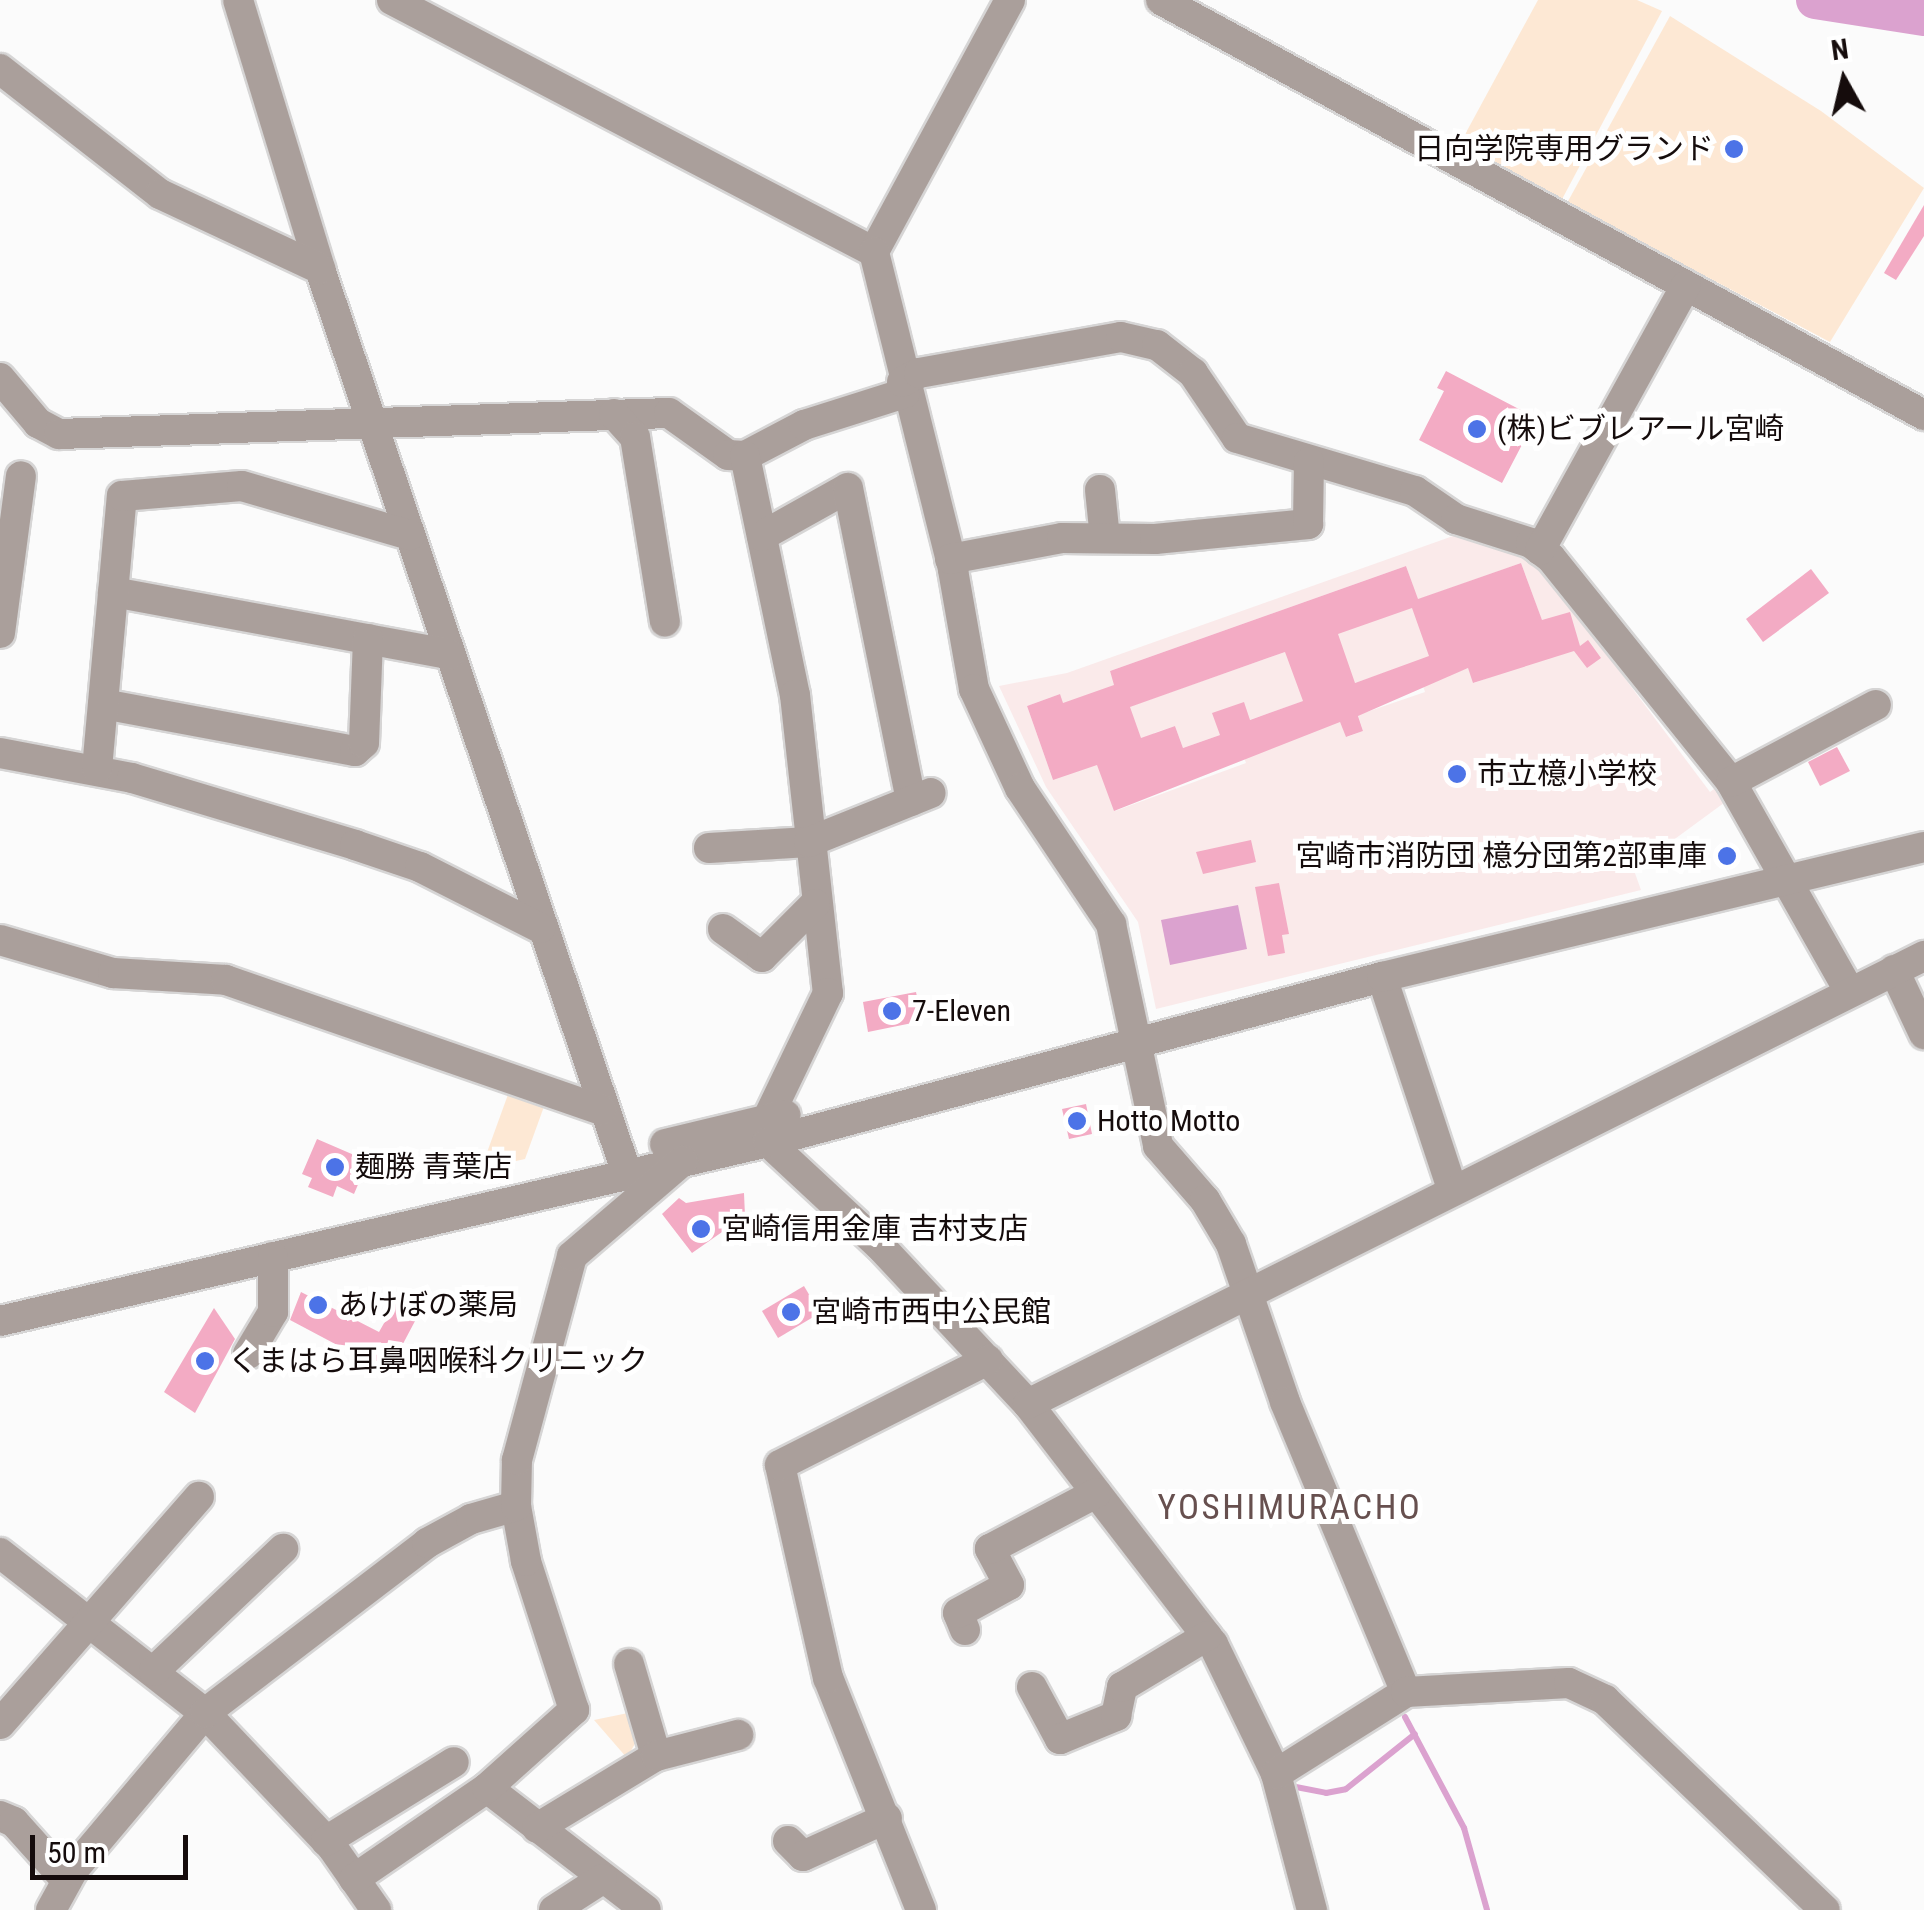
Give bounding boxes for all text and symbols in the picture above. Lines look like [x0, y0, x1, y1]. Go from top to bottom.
north arrow [1794, 30, 1894, 130]
text: N [1829, 32, 1851, 67]
place label: 日向学院専用グランド [1414, 131, 1714, 167]
marker: 日向学院専用グランド [1723, 138, 1745, 160]
place label: (株)ビブレアール宮崎 [1497, 411, 1784, 447]
marker: (株)ビブレアール宮崎 [1466, 418, 1488, 440]
place label: 市立檍小学校 [1477, 756, 1657, 792]
marker: 市立檍小学校 [1446, 763, 1468, 785]
place label: 宮崎市消防団 檍分団第2部車庫 [1295, 838, 1707, 874]
marker: 宮崎市消防団 檍分団第2部車庫 [1716, 845, 1738, 867]
place label: 7-Eleven [912, 993, 1011, 1029]
marker: 7-Eleven [881, 1000, 903, 1022]
place label: Hotto Motto [1097, 1103, 1240, 1139]
marker: Hotto Motto [1066, 1110, 1088, 1132]
place label: 麺勝 青葉店 [355, 1149, 512, 1185]
marker: 麺勝 青葉店 [324, 1156, 346, 1178]
place label: 宮崎信用金庫 吉村支店 [721, 1211, 1028, 1247]
marker: 宮崎信用金庫 吉村支店 [690, 1218, 712, 1240]
place label: あけぼの薬局 [338, 1287, 518, 1323]
marker: あけぼの薬局 [307, 1294, 329, 1316]
place label: 宮崎市西中公民館 [811, 1294, 1051, 1330]
marker: 宮崎市西中公民館 [780, 1301, 802, 1323]
place label: くまはら耳鼻咽喉科クリニック [228, 1343, 648, 1379]
marker: くまはら耳鼻咽喉科クリニック [192, 1348, 218, 1374]
district label: YOSHIMURACHO [1158, 1487, 1422, 1529]
scale bar [35, 1815, 192, 1877]
text: 50 m [47, 1835, 106, 1870]

